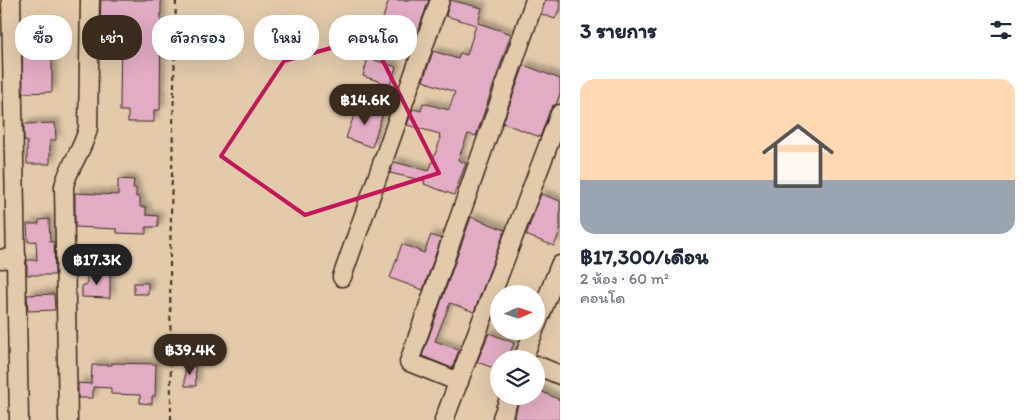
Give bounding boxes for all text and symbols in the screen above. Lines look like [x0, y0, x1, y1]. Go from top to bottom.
chip: ซื้อ [15, 15, 72, 60]
chip: เช่า [82, 15, 142, 60]
chip: ตัวกรอง [152, 15, 244, 60]
chip: ใหม่ [254, 15, 319, 60]
chip: คอนโด [329, 15, 417, 60]
icon: filters [987, 16, 1015, 44]
text: 3 รายการ [580, 18, 657, 43]
pin: ฿14.6K [324, 84, 406, 126]
text: ฿14.6K [340, 90, 390, 109]
icon: home [753, 111, 843, 201]
pin: ฿17.3K [56, 244, 138, 286]
text: ฿17,300/เดือน [580, 244, 709, 269]
text: ฿17.3K [73, 250, 121, 269]
text: 2 ห้อง · 60 m² [580, 269, 669, 288]
north arrow [490, 285, 545, 340]
map controls [490, 285, 545, 405]
text: คอนโด [580, 288, 626, 307]
pin: ฿39.4K [149, 334, 231, 376]
text: ฿39.4K [165, 340, 215, 359]
button: layers [490, 350, 545, 405]

